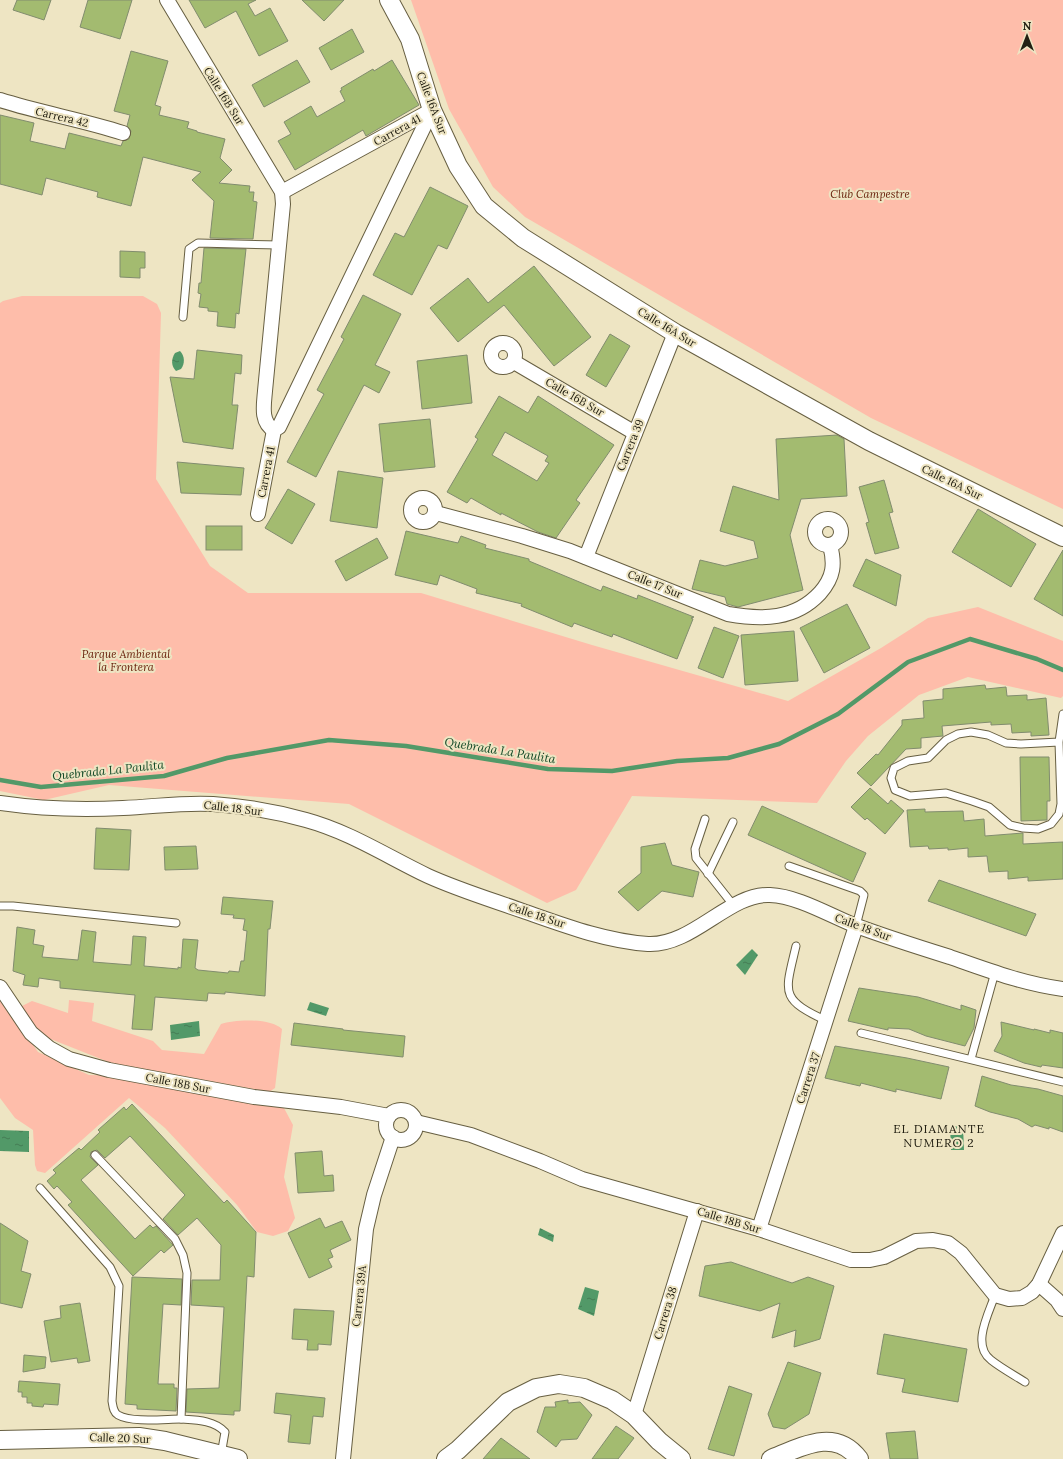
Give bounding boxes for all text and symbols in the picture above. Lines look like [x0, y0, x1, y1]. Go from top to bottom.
north arrow [1007, 16, 1047, 56]
text: N [1023, 19, 1032, 33]
street label: Calle 16B Sur [201, 64, 247, 128]
street label: Calle 16A Sur [414, 70, 450, 136]
street label: Carrera 42 [34, 104, 90, 130]
street label: Carrera 41 [371, 111, 423, 149]
park label: Club Campestre [830, 187, 910, 201]
street label: Calle 16A Sur [635, 304, 699, 350]
street label: Calle 16B Sur [543, 374, 607, 420]
street label: Carrera 39 [613, 417, 647, 473]
street label: Carrera 41 [254, 445, 278, 499]
street label: Calle 16A Sur [919, 461, 985, 503]
street label: Calle 17 Sur [626, 567, 685, 601]
park label: Parque Ambiental la Frontera [82, 647, 170, 674]
water label: Quebrada La Paulita [443, 734, 557, 766]
water label: Quebrada La Paulita [51, 757, 165, 783]
street label: Calle 18 Sur [203, 797, 263, 819]
street label: Calle 18 Sur [507, 899, 567, 931]
street label: Calle 18 Sur [833, 910, 893, 944]
street label: Carrera 37 [793, 1051, 823, 1105]
street label: Calle 18B Sur [144, 1070, 212, 1096]
district label: EL DIAMANTE NUMERO 2 [893, 1121, 985, 1150]
street label: Calle 18B Sur [696, 1204, 763, 1236]
street label: Carrera 39A [349, 1264, 369, 1327]
street label: Carrera 38 [650, 1285, 680, 1341]
street label: Calle 20 Sur [89, 1430, 151, 1446]

